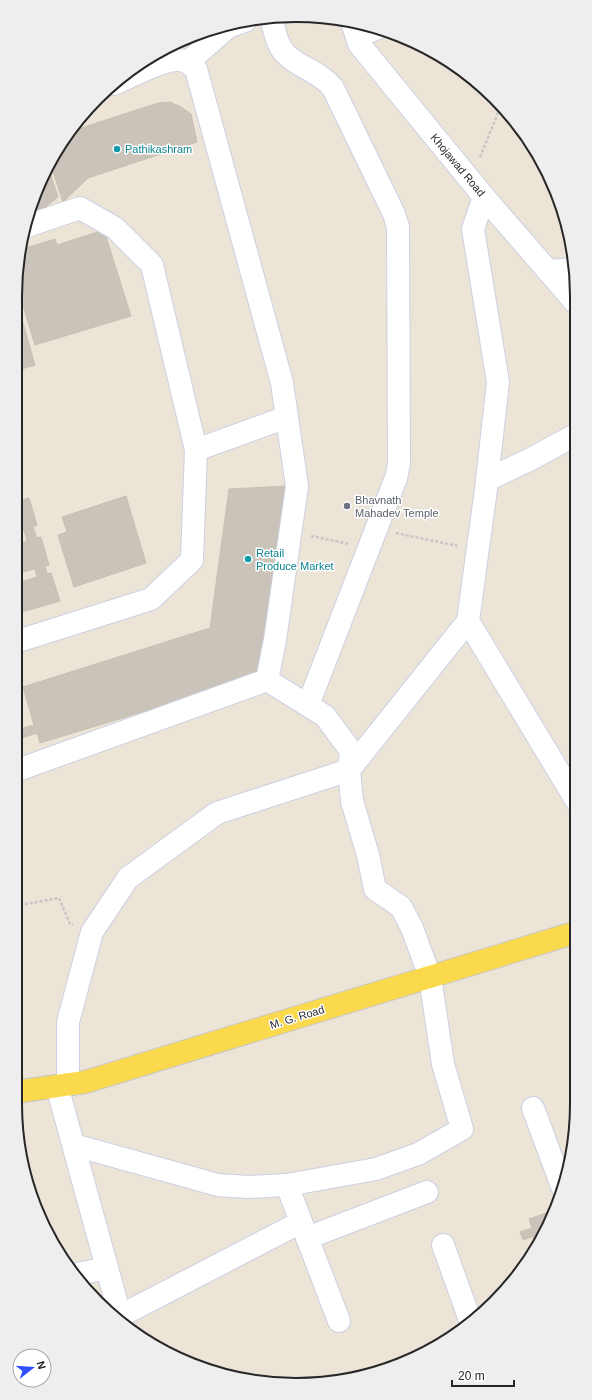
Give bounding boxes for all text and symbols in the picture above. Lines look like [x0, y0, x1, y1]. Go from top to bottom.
street label: Khojawad Road [428, 131, 488, 199]
place label: Pathikashram [125, 143, 192, 155]
marker: Pathikashram [112, 144, 122, 154]
place label: Bhavnath Mahadev Temple [355, 494, 439, 519]
marker: Bhavnath Mahadev Temple [342, 501, 352, 511]
place label: Retail Produce Market [256, 547, 334, 572]
marker: Retail Produce Market [243, 554, 253, 564]
street label: M. G. Road [268, 1003, 326, 1031]
north arrow [12, 1348, 52, 1388]
text: N [35, 1360, 48, 1371]
scale bar [452, 1362, 514, 1388]
text: 20 m [458, 1369, 485, 1383]

